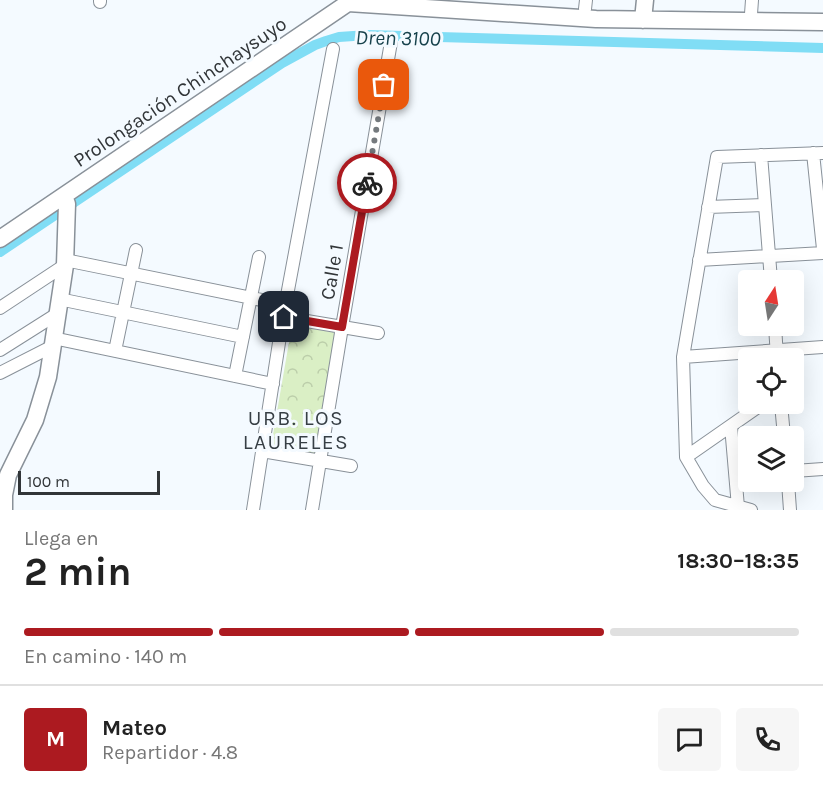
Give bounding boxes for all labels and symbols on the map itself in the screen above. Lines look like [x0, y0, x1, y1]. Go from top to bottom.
street label: Prolongación Chinchaysuyo [69, 12, 291, 172]
water label: Dren 3100 [355, 25, 442, 51]
pin [358, 59, 409, 110]
courier [337, 153, 397, 213]
street label: Calle 1 [316, 242, 348, 302]
north arrow [738, 270, 804, 336]
pin [258, 291, 309, 342]
district label: URB. LOS LAURELES [243, 406, 349, 454]
scale bar [18, 468, 160, 496]

